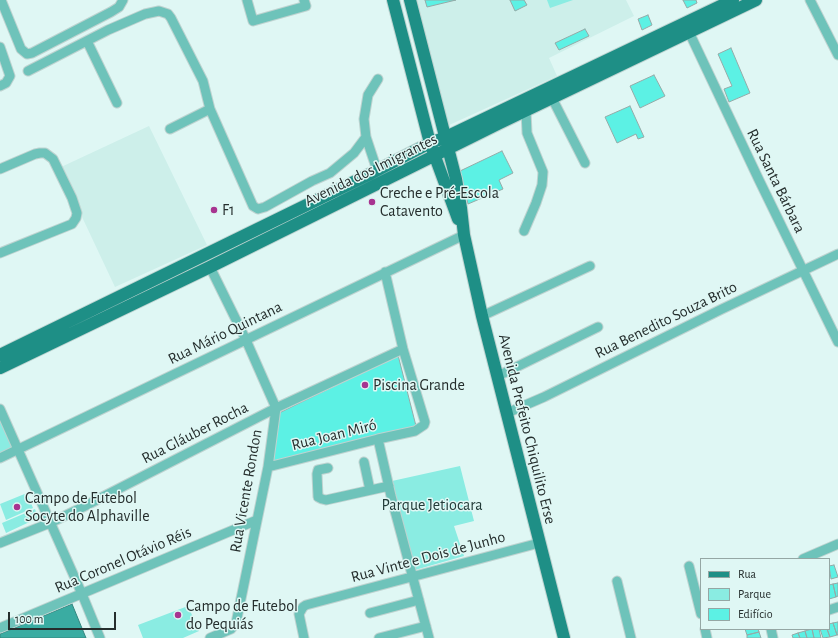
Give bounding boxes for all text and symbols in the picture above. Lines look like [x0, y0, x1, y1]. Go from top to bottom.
street label: Rua Santa Bárbara [743, 126, 809, 236]
street label: Avenida dos Imigrantes [302, 130, 440, 210]
place label: Creche e Pré-Escola Catavento [380, 183, 499, 221]
marker: Creche e Pré-Escola Catavento [367, 197, 377, 207]
place label: F1 [222, 200, 234, 220]
marker: F1 [209, 205, 219, 215]
street label: Rua Benedito Souza Brito [592, 277, 740, 363]
street label: Rua Mário Quintana [165, 297, 285, 369]
street label: Avenida Prefeito Chiquilito Erse [494, 332, 560, 526]
place label: Piscina Grande [373, 375, 465, 395]
marker: Piscina Grande [360, 380, 370, 390]
street label: Rua Gláuber Rocha [138, 398, 252, 468]
street label: Rua Joan Miró [290, 415, 378, 455]
street label: Rua Vicente Rondon [226, 428, 266, 554]
place label: Campo de Futebol Socyte do Alphaville [25, 488, 150, 526]
park label: Parque Jetiocara [381, 495, 483, 515]
marker: Campo de Futebol Socyte do Alphaville [12, 502, 22, 512]
street label: Rua Coronel Otávio Réis [52, 523, 194, 597]
street label: Rua Vinte e Dois de Junho [349, 527, 507, 587]
legend [700, 558, 830, 630]
text: Rua [738, 568, 756, 580]
text: Parque [738, 588, 771, 600]
place label: Campo de Futebol do Pequiás [186, 596, 298, 634]
scale bar [10, 604, 118, 630]
text: Edifício [738, 608, 773, 620]
marker: Campo de Futebol do Pequiás [173, 610, 183, 620]
text: 100 m [15, 613, 43, 625]

